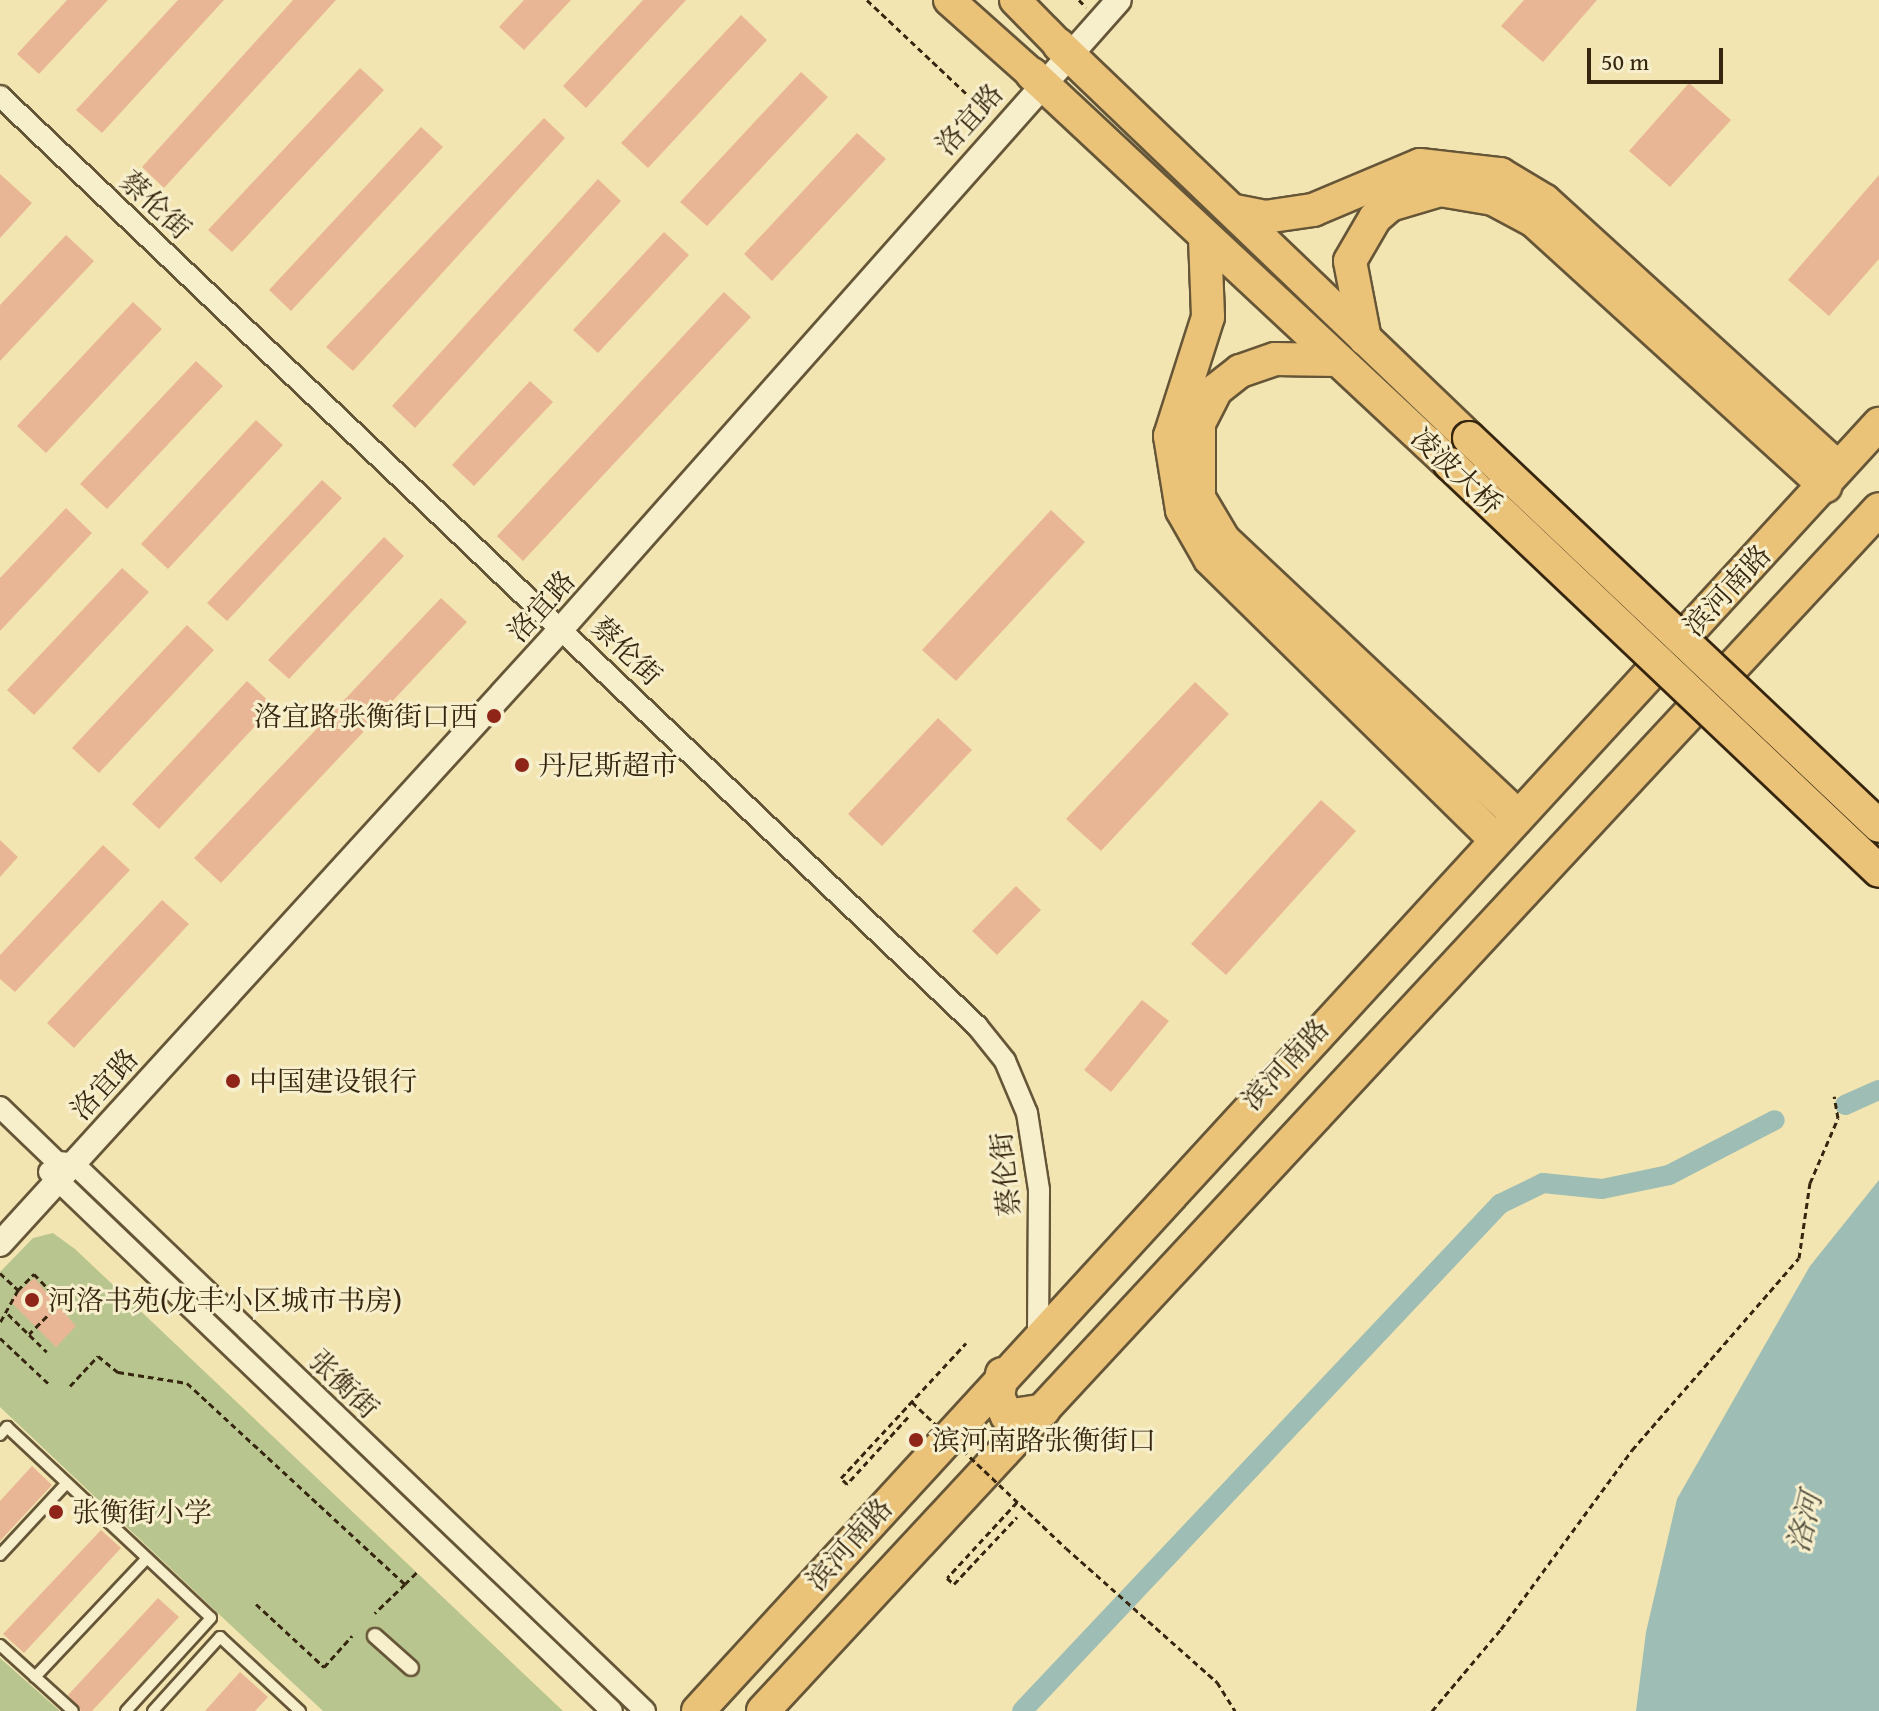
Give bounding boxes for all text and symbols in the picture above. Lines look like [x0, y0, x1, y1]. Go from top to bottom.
scale bar [1591, 32, 1727, 82]
text: 50 m [1601, 44, 1649, 79]
street label: 洛宜路 [928, 77, 1010, 161]
street label: 蔡伦街 [114, 164, 198, 246]
street label: 凌波大桥 [1405, 421, 1509, 521]
street label: 滨河南路 [1677, 538, 1777, 642]
street label: 洛宜路 [500, 564, 582, 648]
street label: 蔡伦街 [585, 610, 669, 692]
place label: 洛宜路张衡街口西 [254, 699, 478, 733]
marker: 洛宜路张衡街口西 [485, 707, 503, 725]
place label: 丹尼斯超市 [538, 748, 678, 782]
marker: 丹尼斯超市 [513, 756, 531, 774]
street label: 滨河南路 [1235, 1012, 1335, 1116]
street label: 洛宜路 [63, 1042, 145, 1126]
place label: 中国建设银行 [249, 1064, 417, 1098]
marker: 中国建设银行 [224, 1072, 242, 1090]
street label: 蔡伦街 [984, 1130, 1026, 1218]
place label: 河洛书苑(龙丰小区城市书房) [48, 1283, 402, 1317]
marker: 河洛书苑(龙丰小区城市书房) [23, 1291, 41, 1309]
street label: 张衡街 [302, 1343, 386, 1425]
place label: 滨河南路张衡街口 [932, 1423, 1156, 1457]
marker: 滨河南路张衡街口 [907, 1431, 925, 1449]
water label: 洛河 [1779, 1489, 1829, 1555]
street label: 滨河南路 [799, 1491, 899, 1597]
place label: 张衡街小学 [72, 1495, 212, 1529]
marker: 张衡街小学 [47, 1503, 65, 1521]

